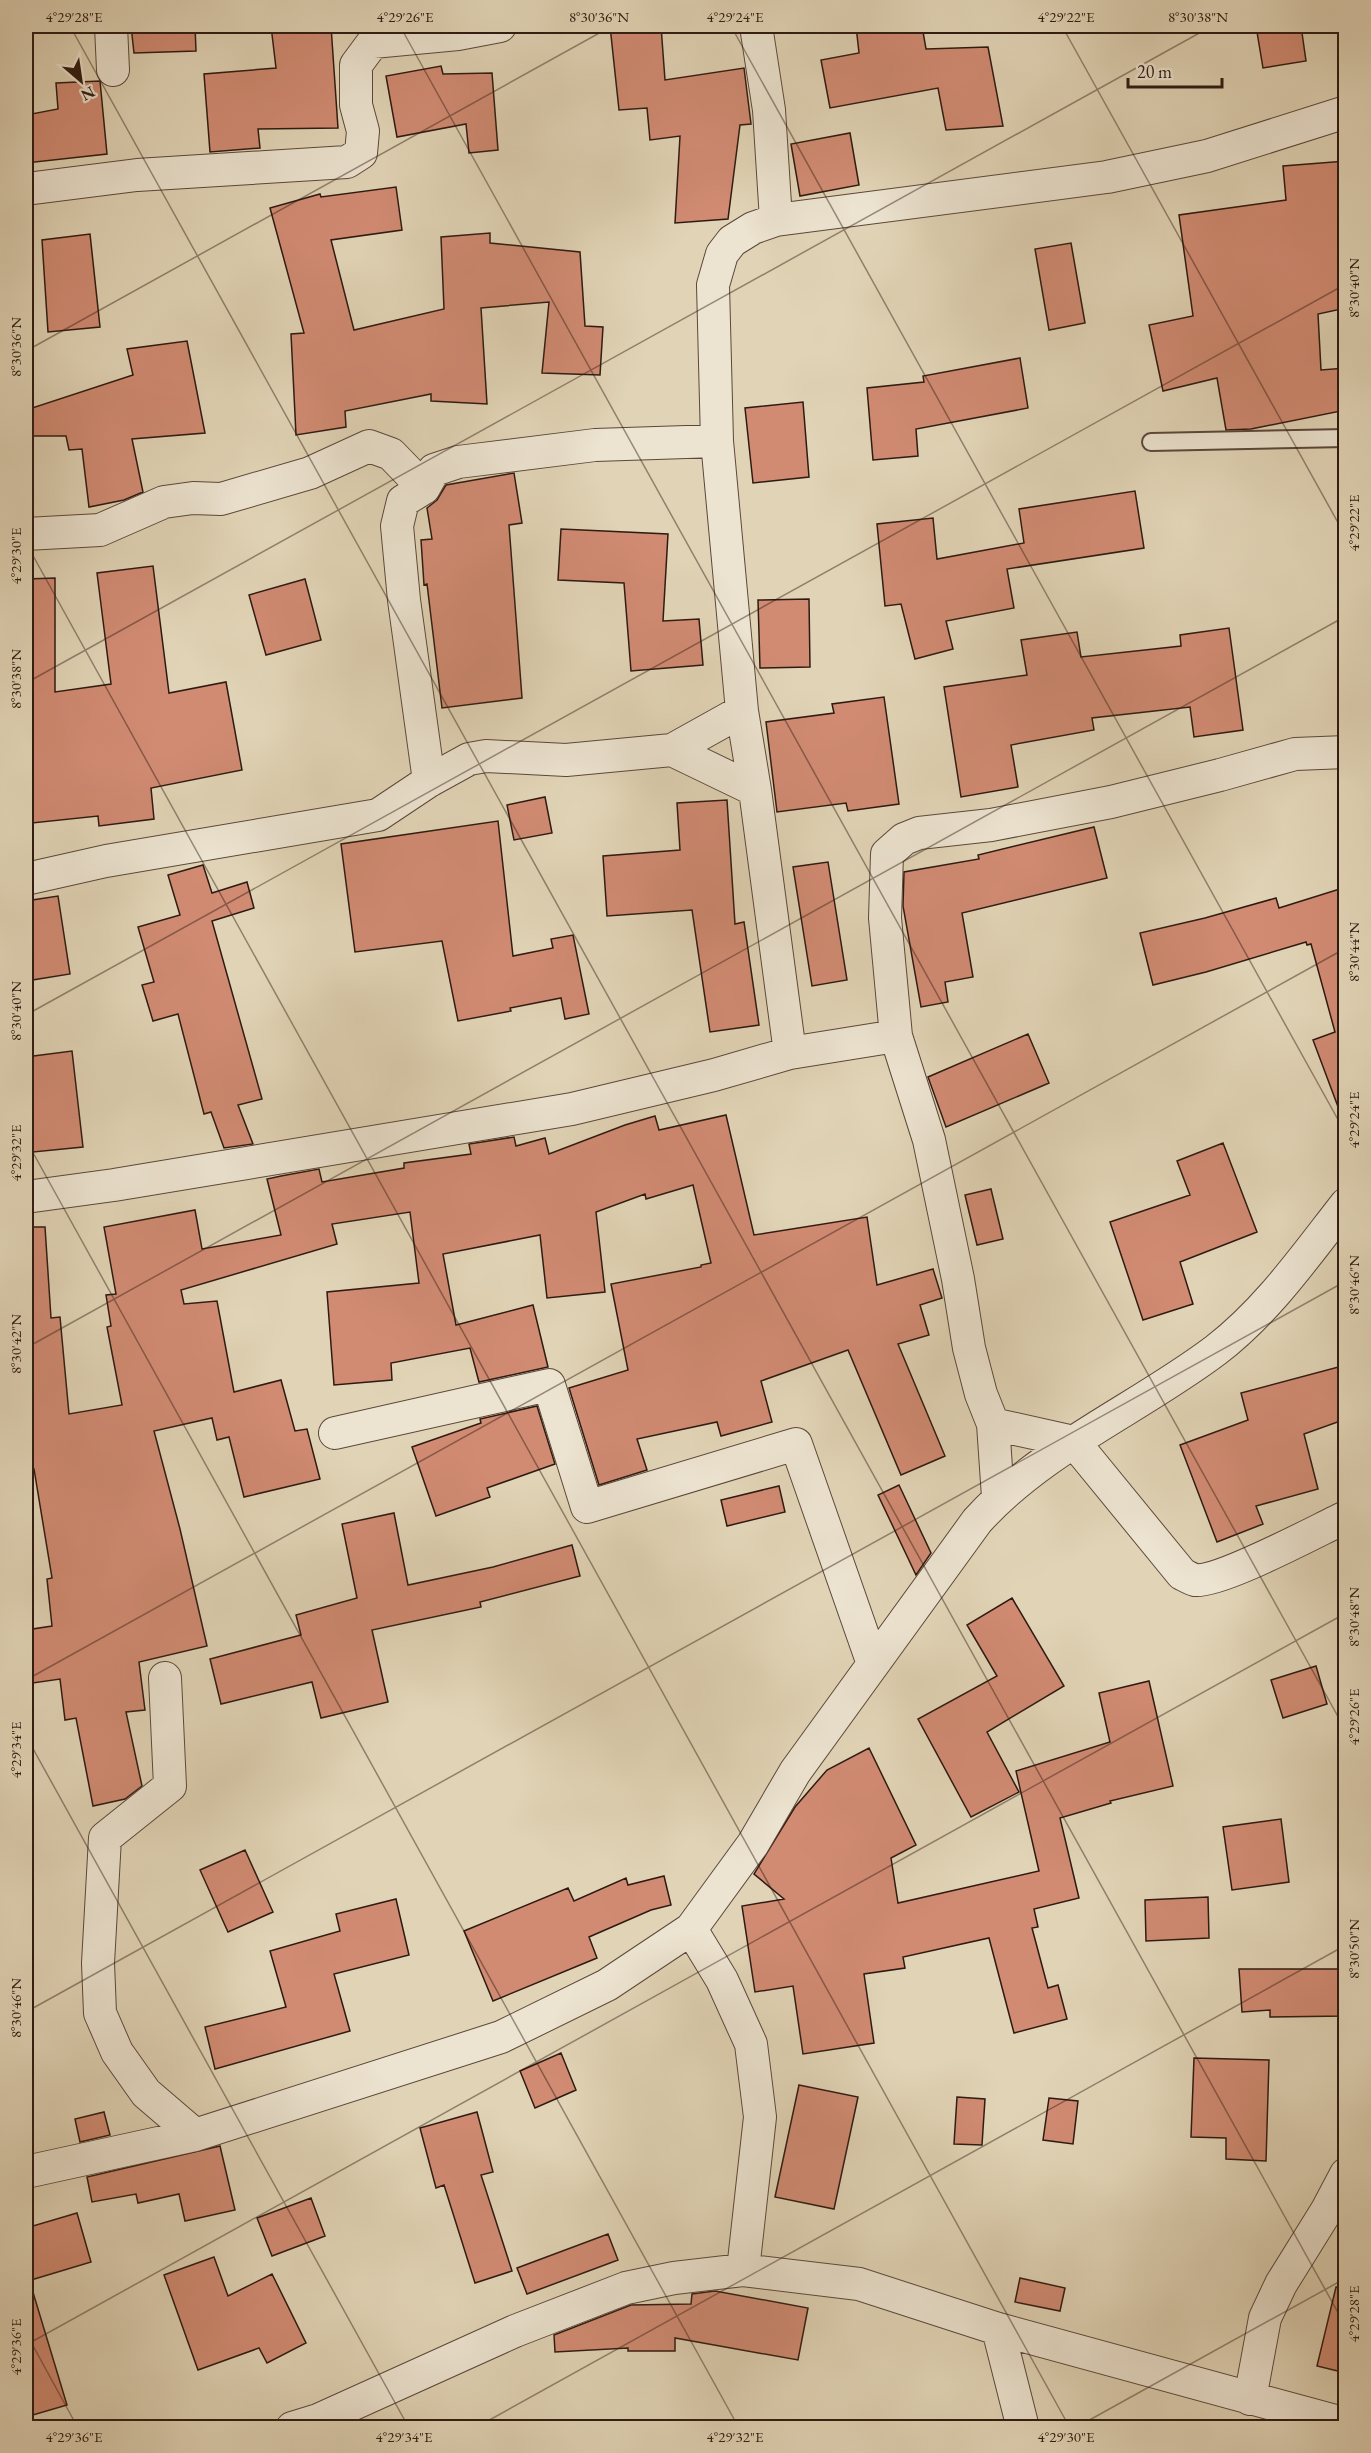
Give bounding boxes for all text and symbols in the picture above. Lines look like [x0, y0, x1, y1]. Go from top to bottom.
text: 4°29'28"E [46, 7, 103, 26]
text: 4°29'26"E [377, 7, 434, 26]
text: 8°30'36"N [569, 7, 629, 26]
text: 4°29'24"E [707, 7, 764, 26]
text: 4°29'22"E [1038, 7, 1095, 26]
text: 8°30'38"N [1168, 7, 1228, 26]
north arrow [51, 51, 111, 111]
scale bar [1128, 51, 1222, 89]
text: 20 m [1137, 60, 1172, 83]
text: N [77, 81, 99, 106]
text: 8°30'40"N [1344, 258, 1363, 318]
text: 8°30'36"N [6, 317, 25, 377]
text: 4°29'22"E [1344, 494, 1363, 551]
text: 4°29'30"E [6, 527, 25, 584]
text: 8°30'38"N [6, 649, 25, 709]
text: 8°30'44"N [1344, 922, 1363, 982]
text: 8°30'40"N [6, 981, 25, 1041]
text: 4°29'24"E [1344, 1091, 1363, 1148]
text: 4°29'32"E [6, 1124, 25, 1181]
text: 8°30'46"N [1344, 1255, 1363, 1315]
text: 8°30'42"N [6, 1314, 25, 1374]
text: 8°30'48"N [1344, 1587, 1363, 1647]
text: 4°29'26"E [1344, 1688, 1363, 1745]
text: 4°29'34"E [6, 1721, 25, 1778]
text: 8°30'50"N [1344, 1919, 1363, 1979]
text: 8°30'46"N [6, 1978, 25, 2038]
text: 4°29'28"E [1344, 2285, 1363, 2342]
text: 4°29'36"E [6, 2318, 25, 2375]
text: 4°29'36"E [46, 2427, 103, 2446]
text: 4°29'34"E [376, 2427, 433, 2446]
text: 4°29'32"E [707, 2427, 764, 2446]
text: 4°29'30"E [1038, 2427, 1095, 2446]

